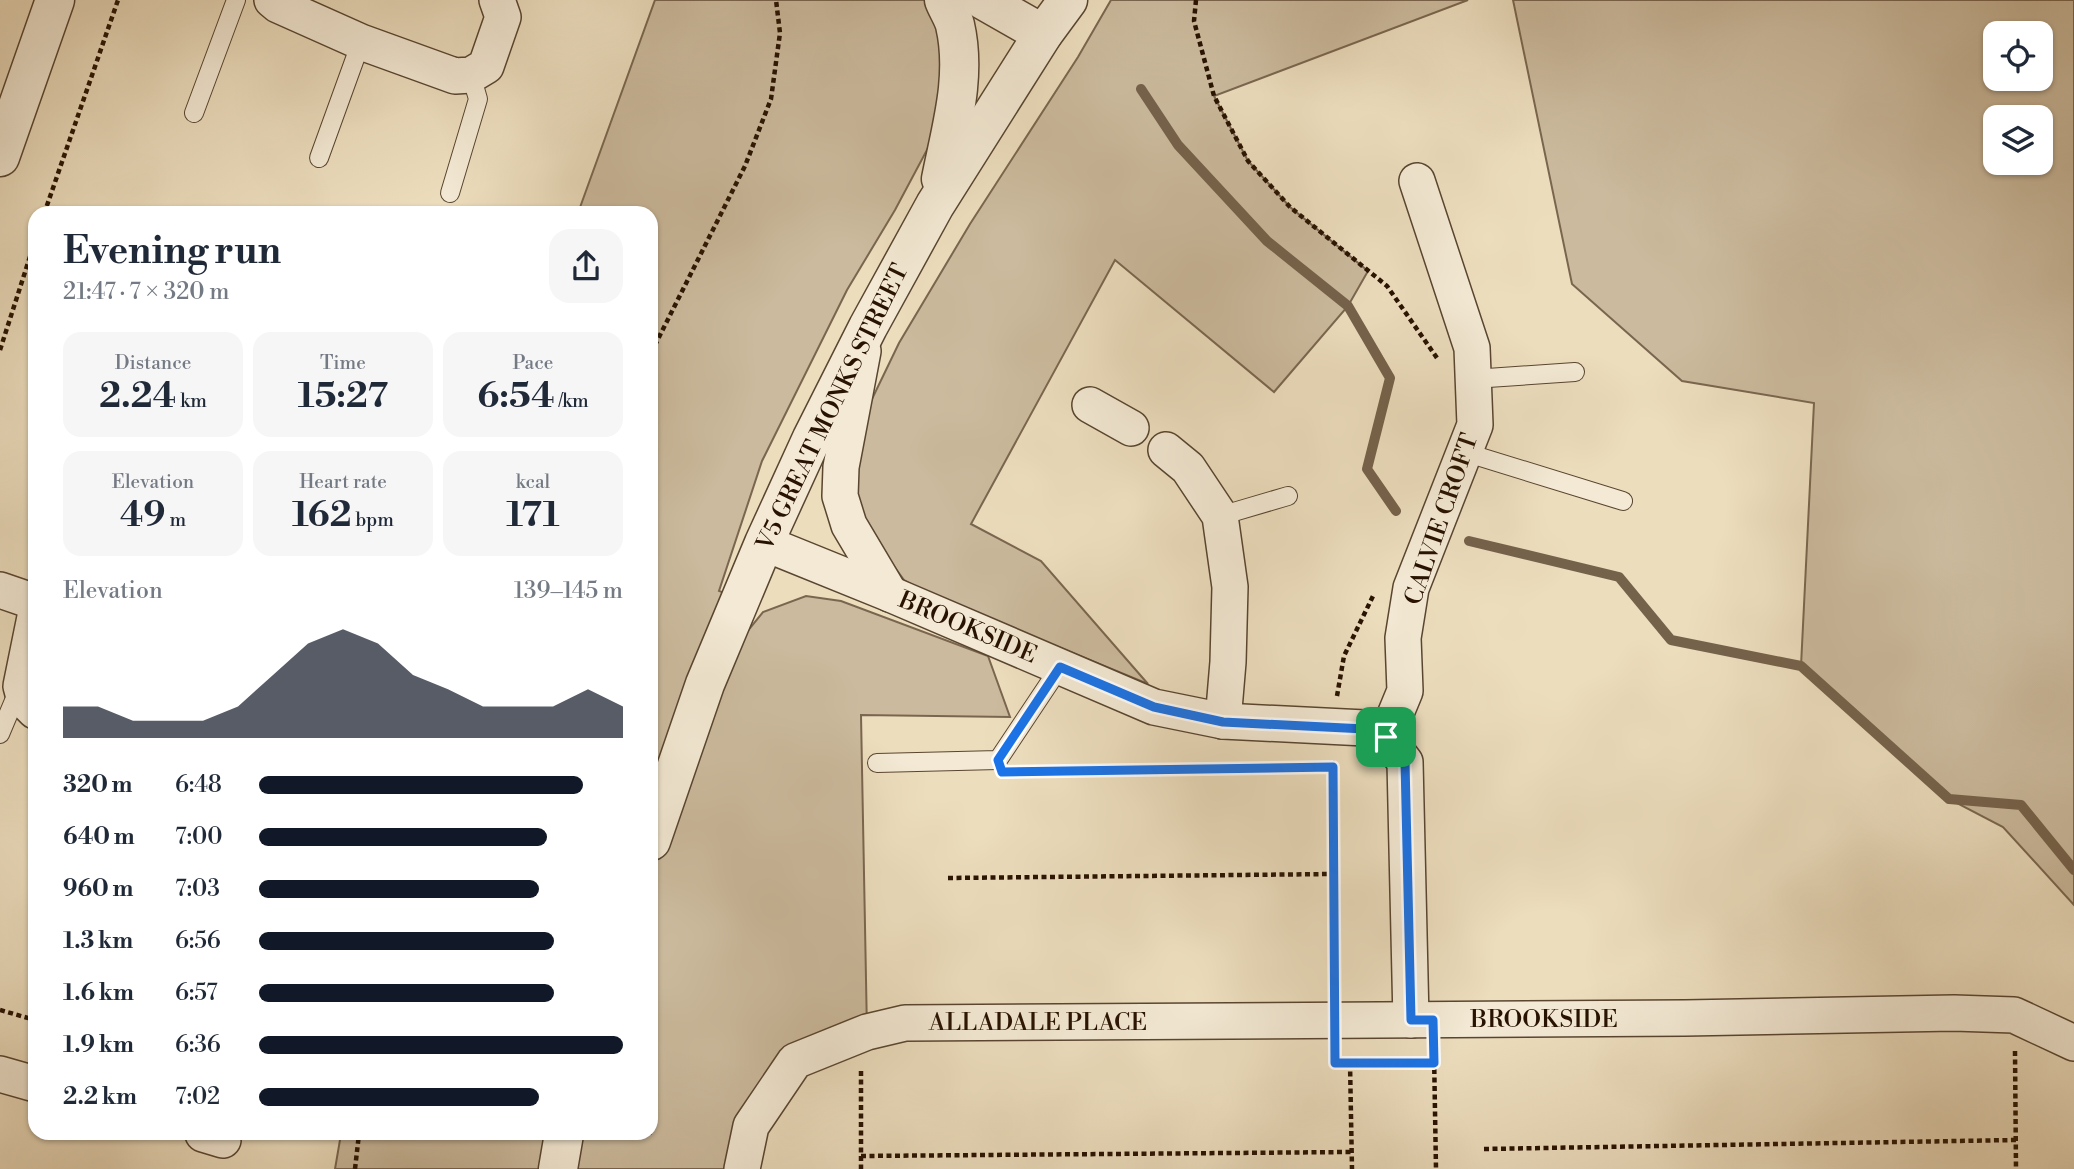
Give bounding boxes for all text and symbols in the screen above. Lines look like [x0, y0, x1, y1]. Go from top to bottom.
map controls [1983, 21, 2053, 175]
button: locate [1983, 21, 2053, 91]
button: layers [1983, 105, 2053, 175]
text: Evening run [63, 228, 281, 275]
button: share [549, 229, 623, 303]
street label: V5 GREAT MONKS STREET [750, 259, 916, 557]
text: 21:47 · 7 × 320 m [63, 278, 229, 306]
text: Distance [115, 351, 191, 375]
text: Time [320, 351, 366, 375]
text: Pace [513, 351, 553, 375]
text: 2.24 [99, 375, 176, 418]
text: 15:27 [298, 375, 388, 418]
text: 6:54 [477, 375, 555, 418]
text: km [176, 389, 207, 413]
text: /km [555, 389, 589, 413]
street label: CALVIE CROFT [1399, 430, 1485, 609]
text: Elevation [112, 470, 194, 494]
text: Heart rate [299, 470, 387, 494]
text: kcal [516, 470, 550, 494]
text: 49 [120, 494, 165, 537]
text: 162 [292, 494, 352, 537]
text: 171 [506, 494, 560, 537]
text: m [165, 508, 186, 532]
text: bpm [352, 508, 394, 532]
text: Elevation [63, 577, 163, 605]
text: 139–145 m [514, 577, 623, 605]
street label: BROOKSIDE [893, 585, 1041, 671]
pin [1356, 707, 1416, 767]
icon: arrive [1367, 718, 1405, 756]
text: 320 m [63, 771, 133, 799]
text: 6:48 [175, 771, 222, 799]
text: 640 m [63, 823, 135, 851]
text: 7:00 [175, 823, 223, 851]
text: 960 m [63, 875, 133, 903]
text: 7:03 [175, 875, 220, 903]
text: 1.3 km [63, 927, 133, 955]
text: 6:56 [175, 927, 221, 955]
text: 1.6 km [63, 979, 134, 1007]
text: 6:57 [175, 979, 218, 1007]
street label: BROOKSIDE [1469, 1005, 1618, 1035]
street label: ALLADALE PLACE [928, 1008, 1147, 1038]
text: 1.9 km [63, 1031, 134, 1059]
text: 6:36 [175, 1031, 221, 1059]
text: 2.2 km [63, 1083, 137, 1111]
text: 7:02 [175, 1083, 220, 1111]

